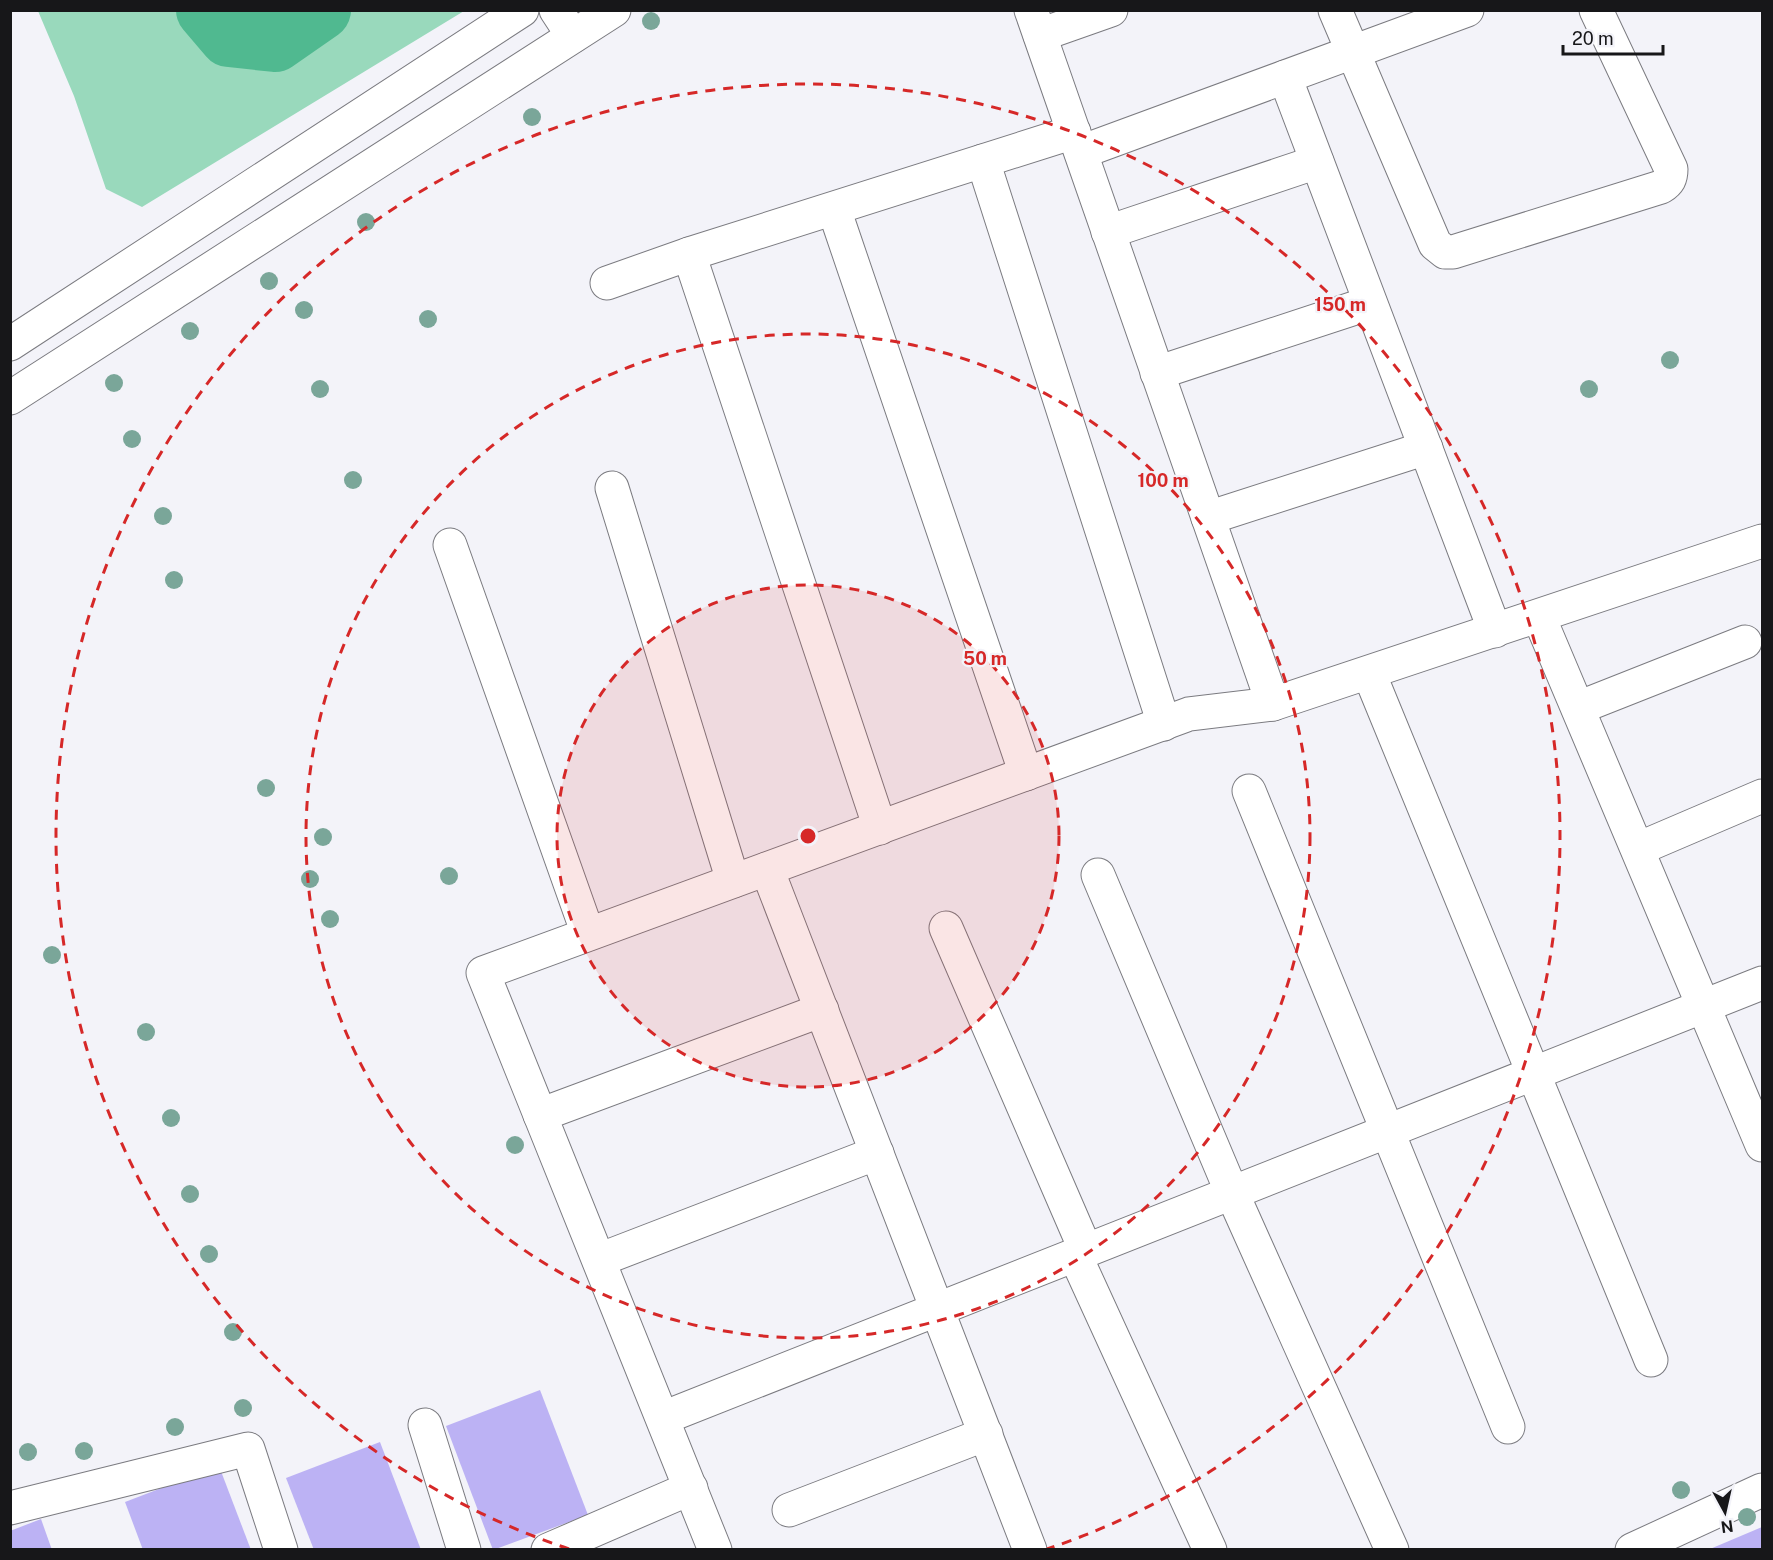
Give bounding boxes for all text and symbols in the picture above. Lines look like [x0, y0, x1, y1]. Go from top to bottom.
scale bar [1563, 18, 1664, 56]
text: 20 m [1572, 28, 1614, 49]
text: 150 m [1314, 294, 1366, 315]
text: 100 m [1137, 470, 1189, 491]
text: 50 m [963, 648, 1007, 669]
centre of rings [798, 826, 818, 846]
north arrow [1695, 1482, 1755, 1542]
text: N [1719, 1516, 1735, 1537]

